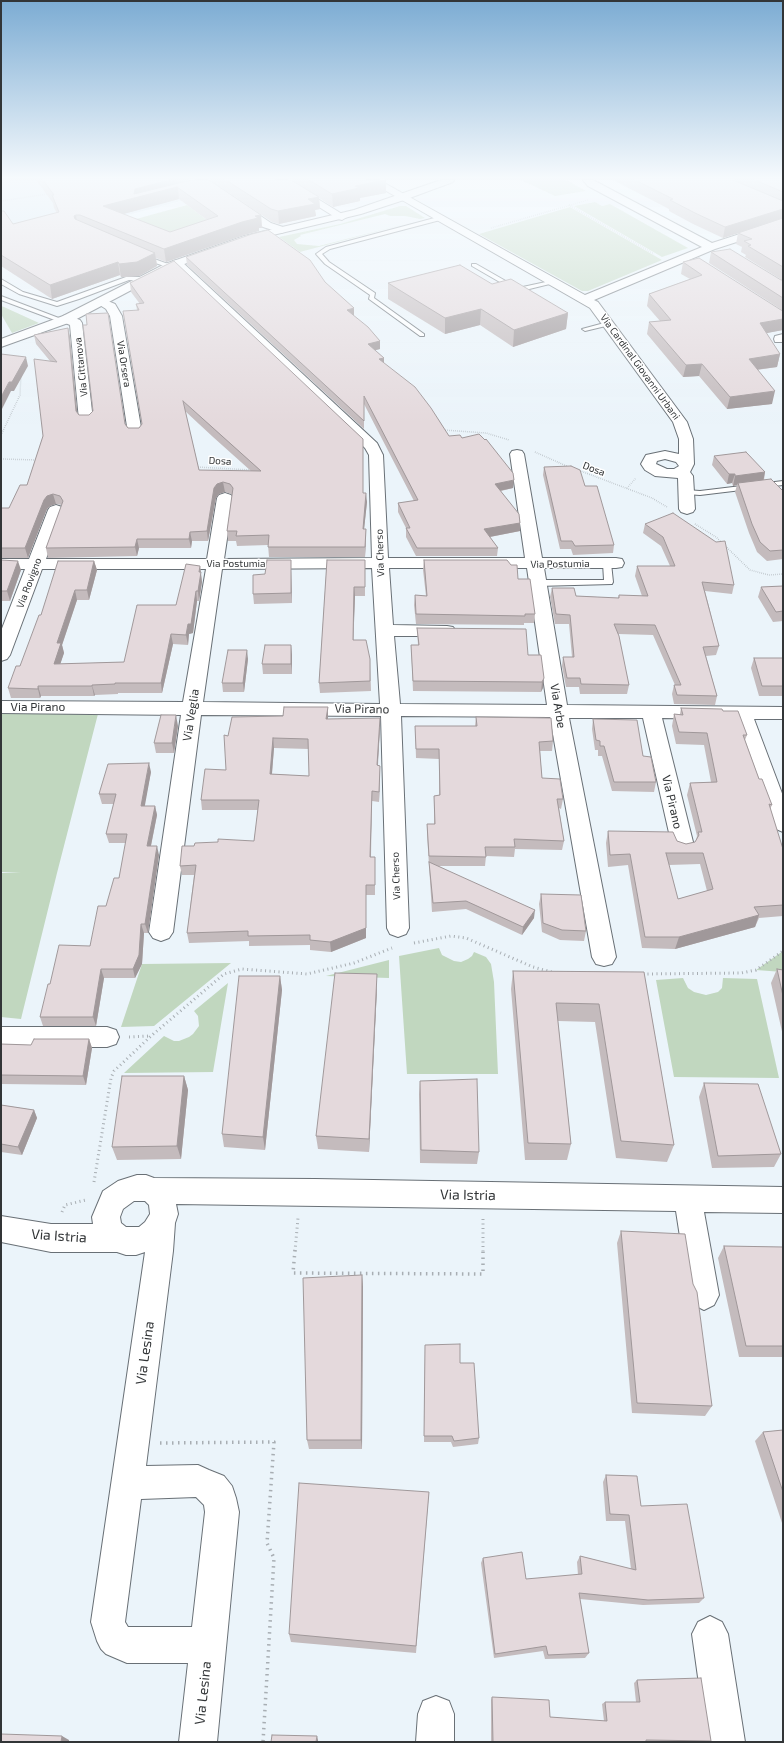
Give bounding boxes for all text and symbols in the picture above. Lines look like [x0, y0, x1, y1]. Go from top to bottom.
street label: Via Cardinal Giovanni Urbani [598, 312, 682, 422]
street label: Via Cittanova [72, 337, 90, 397]
street label: Via Orsera [114, 340, 134, 388]
street label: Dosa [208, 454, 232, 468]
street label: Dosa [581, 459, 607, 479]
street label: Via Cherso [373, 529, 387, 577]
street label: Via Rovigno [14, 556, 44, 610]
street label: Via Postumia [530, 557, 590, 571]
street label: Via Postumia [206, 558, 266, 570]
street label: Via Arbe [547, 683, 569, 729]
street label: Via Veglia [180, 688, 202, 742]
street label: Via Pirano [11, 700, 65, 714]
street label: Via Pirano [334, 701, 390, 717]
street label: Via Pirano [659, 774, 685, 830]
street label: Via Cherso [389, 852, 403, 900]
street label: Via Istria [440, 1186, 496, 1204]
street label: Via Istria [31, 1226, 87, 1246]
street label: Via Lesina [132, 1320, 158, 1386]
street label: Via Lesina [191, 1660, 215, 1726]

